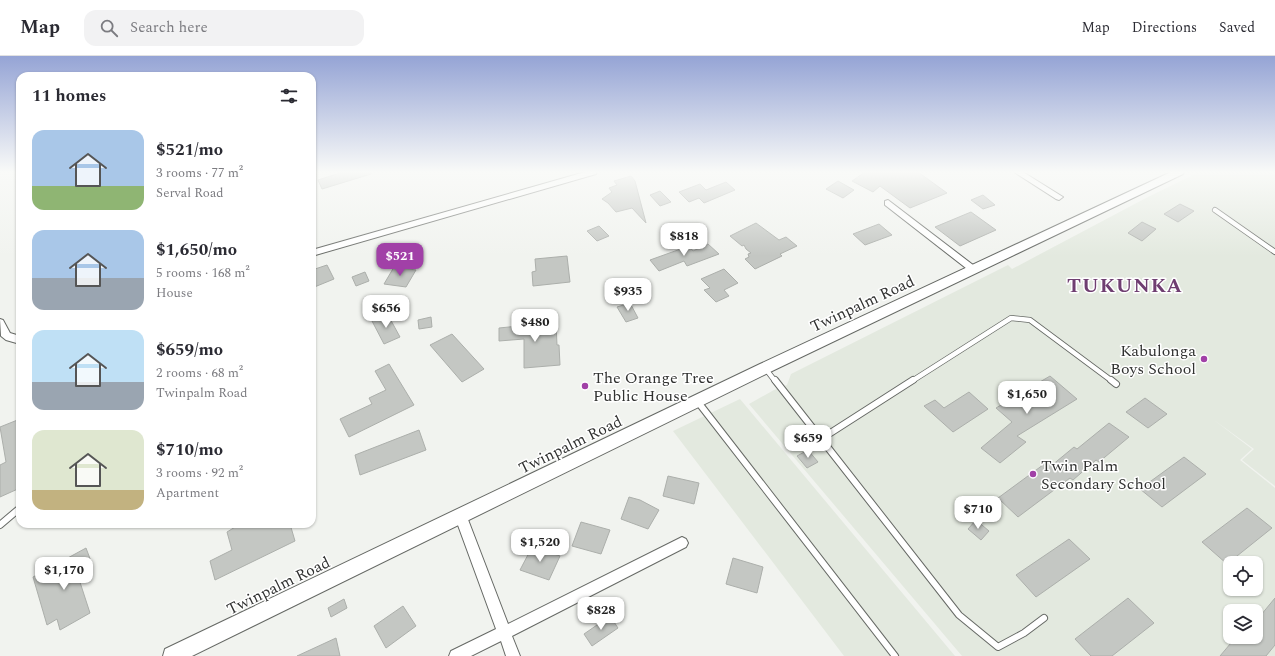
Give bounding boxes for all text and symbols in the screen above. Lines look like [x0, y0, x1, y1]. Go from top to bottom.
search box [84, 10, 364, 46]
text: Map [20, 13, 60, 42]
text: Search here [130, 16, 208, 39]
icon: search [98, 17, 120, 39]
text: Map [1082, 17, 1110, 38]
text: Directions [1132, 17, 1197, 38]
text: Saved [1219, 17, 1255, 38]
text: 11 homes [32, 83, 106, 109]
icon: filters [278, 85, 300, 107]
text: $521/mo [156, 137, 223, 163]
icon: home [64, 146, 112, 194]
text: 3 rooms · 77 m² [156, 163, 243, 183]
text: Serval Road [156, 183, 224, 203]
pin: $818 [660, 223, 708, 257]
text: $818 [669, 226, 699, 246]
text: $1,650/mo [156, 237, 237, 263]
pin: $521 [376, 243, 424, 277]
icon: home [64, 246, 112, 294]
text: $521 [385, 246, 415, 266]
text: 5 rooms · 168 m² [156, 263, 250, 283]
street label: Twinpalm Road [806, 269, 919, 339]
district label: TUKUNKA [1067, 271, 1183, 301]
pin: $935 [604, 278, 652, 312]
text: $935 [613, 281, 643, 301]
text: House [156, 283, 193, 303]
pin: $656 [362, 295, 410, 329]
text: $656 [371, 298, 401, 318]
pin: $480 [511, 309, 559, 343]
text: $480 [520, 312, 550, 332]
text: $659/mo [156, 337, 223, 363]
place label: Kabulonga Boys School [1110, 339, 1196, 381]
icon: home [64, 346, 112, 394]
marker: Kabulonga Boys School [1199, 354, 1209, 364]
text: 2 rooms · 68 m² [156, 363, 243, 383]
place label: The Orange Tree Public House [593, 366, 714, 408]
marker: The Orange Tree Public House [580, 381, 590, 391]
pin: $1,650 [994, 381, 1060, 415]
text: Twinpalm Road [156, 383, 247, 403]
text: $1,650 [1007, 384, 1047, 404]
street label: Twinpalm Road [515, 409, 626, 480]
pin: $659 [784, 425, 832, 459]
text: $659 [793, 428, 823, 448]
text: $710/mo [156, 437, 223, 463]
icon: home [64, 446, 112, 494]
place label: Twin Palm Secondary School [1041, 454, 1166, 496]
text: 3 rooms · 92 m² [156, 463, 243, 483]
marker: Twin Palm Secondary School [1028, 469, 1038, 479]
text: Apartment [156, 483, 219, 503]
pin: $710 [954, 496, 1002, 530]
text: $710 [963, 499, 993, 519]
pin: $1,520 [507, 529, 573, 563]
text: $1,520 [520, 532, 560, 552]
street label: Twinpalm Road [223, 550, 334, 621]
map controls [1223, 556, 1263, 644]
button: locate [1223, 556, 1263, 596]
pin: $1,170 [31, 557, 97, 591]
text: $1,170 [44, 560, 84, 580]
pin: $828 [577, 597, 625, 631]
text: $828 [586, 600, 616, 620]
button: layers [1223, 604, 1263, 644]

